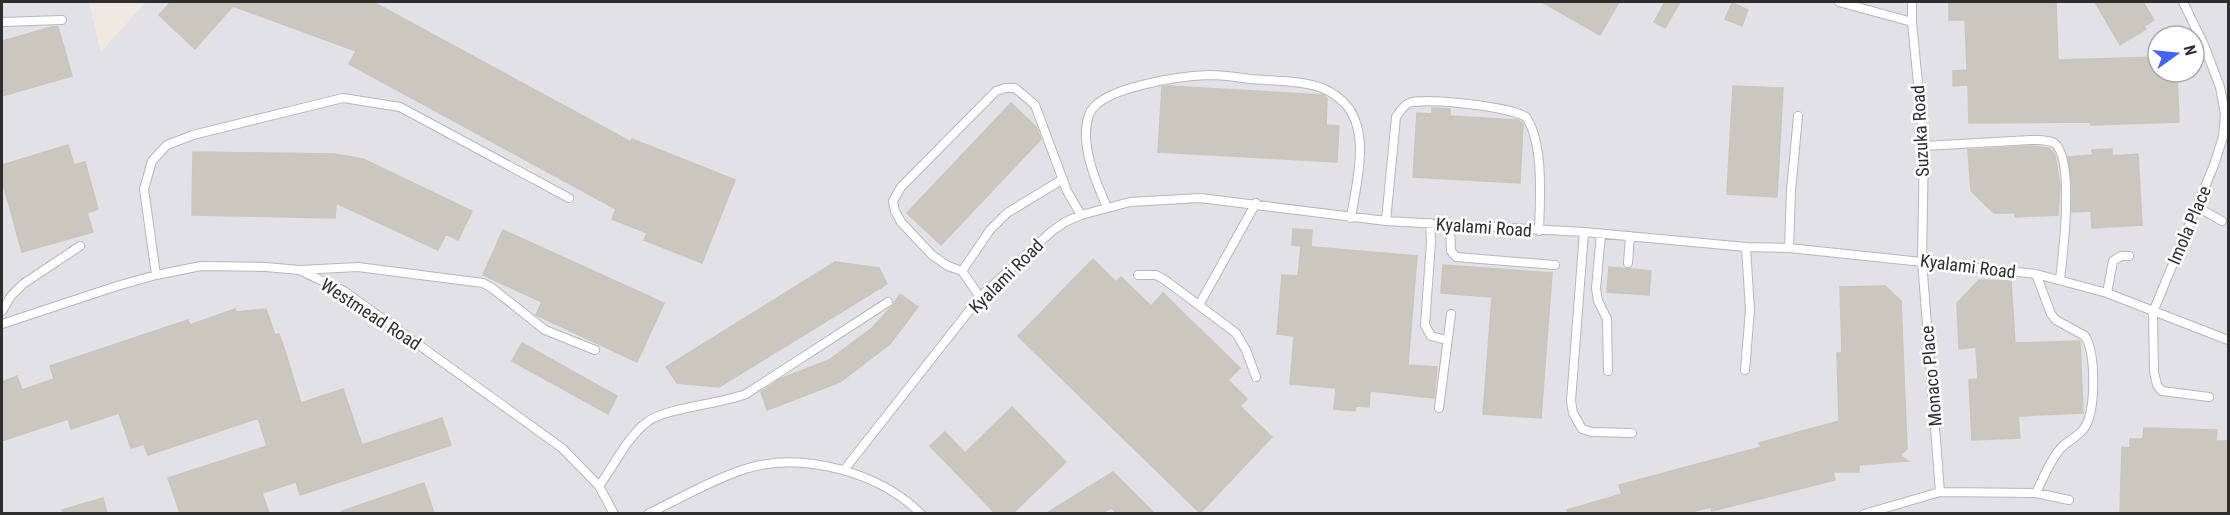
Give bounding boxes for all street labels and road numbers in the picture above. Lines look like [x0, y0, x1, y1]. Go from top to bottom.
street label: Suzuka Road [1907, 85, 1933, 177]
street label: Imola Place [2163, 182, 2215, 268]
street label: Kyalami Road [1435, 213, 1533, 241]
street label: Kyalami Road [965, 235, 1047, 317]
street label: Kyalami Road [1919, 250, 2017, 282]
street label: Westmead Road [317, 274, 425, 354]
street label: Monaco Place [1916, 325, 1946, 427]

